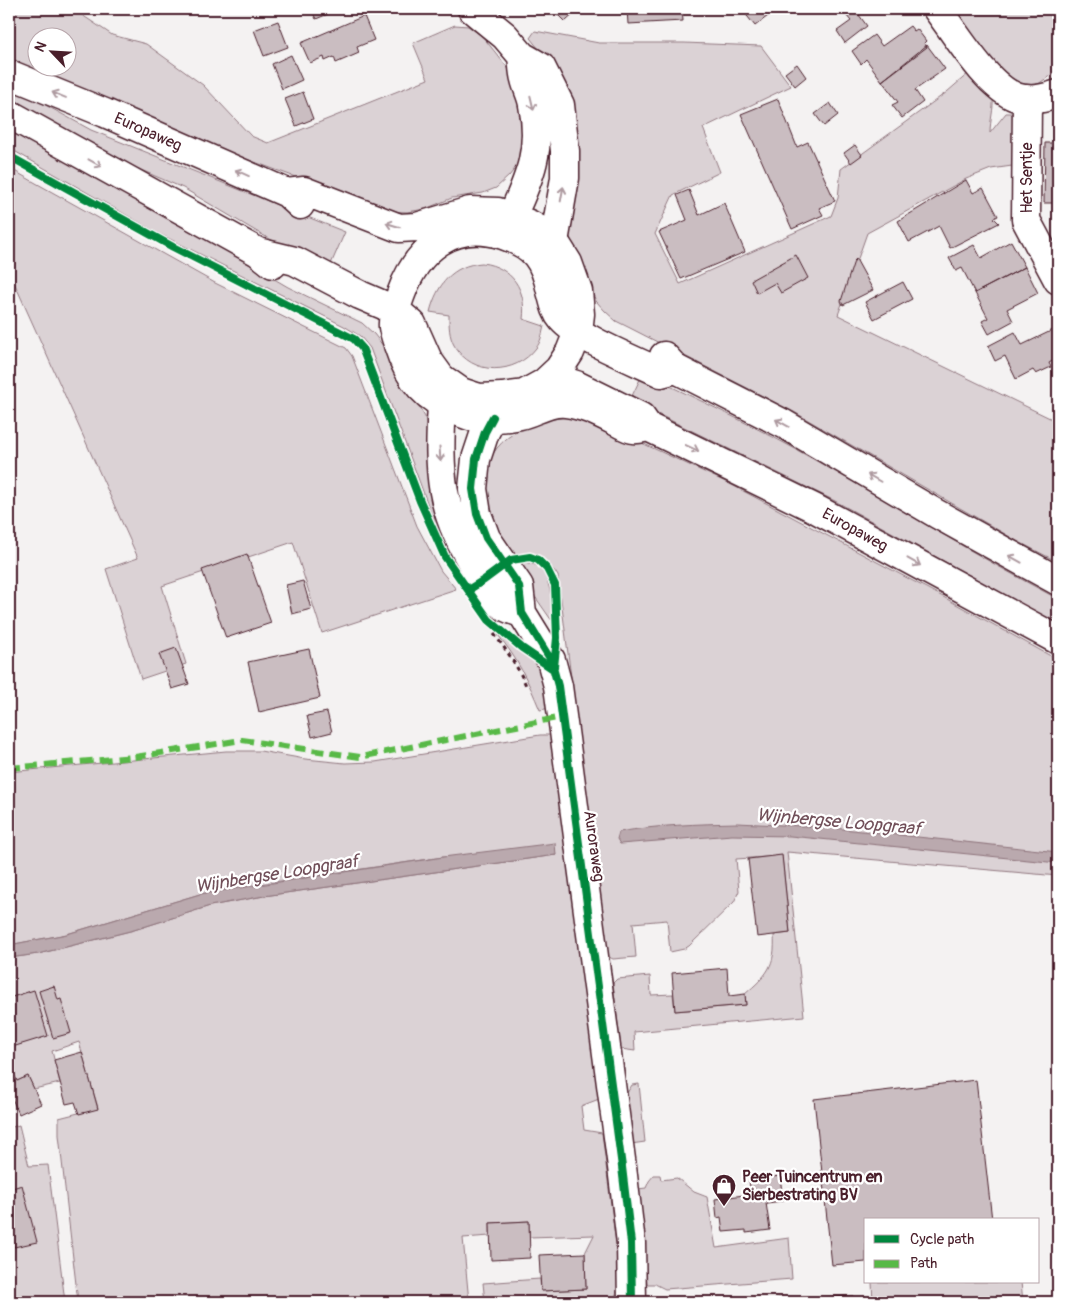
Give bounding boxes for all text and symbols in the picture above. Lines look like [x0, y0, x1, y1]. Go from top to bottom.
north arrow [28, 28, 78, 78]
text: N [31, 39, 50, 55]
one-way arrow [52, 90, 68, 99]
one-way arrow [528, 95, 537, 111]
street label: Europaweg [111, 108, 185, 156]
street label: Het Sentje [1017, 142, 1037, 214]
one-way arrow [88, 158, 103, 168]
one-way arrow [235, 168, 250, 178]
one-way arrow [558, 187, 568, 203]
one-way arrow [386, 220, 402, 229]
one-way arrow [776, 418, 790, 428]
one-way arrow [684, 444, 699, 453]
one-way arrow [435, 446, 444, 462]
one-way arrow [867, 473, 882, 482]
street label: Europaweg [819, 504, 891, 556]
one-way arrow [1009, 553, 1023, 563]
one-way arrow [906, 558, 921, 567]
water label: Wijnbergse Loopgraaf [756, 803, 926, 841]
street label: Auroraweg [579, 809, 609, 883]
water label: Wijnbergse Loopgraaf [194, 849, 364, 898]
place label: Peer Tuincentrum en Sierbestrating BV [742, 1167, 883, 1205]
shop icon: Peer Tuincentrum en Sierbestrating BV [711, 1173, 737, 1207]
legend [864, 1218, 1040, 1284]
text: Cycle path [910, 1230, 974, 1249]
text: Path [910, 1254, 937, 1273]

